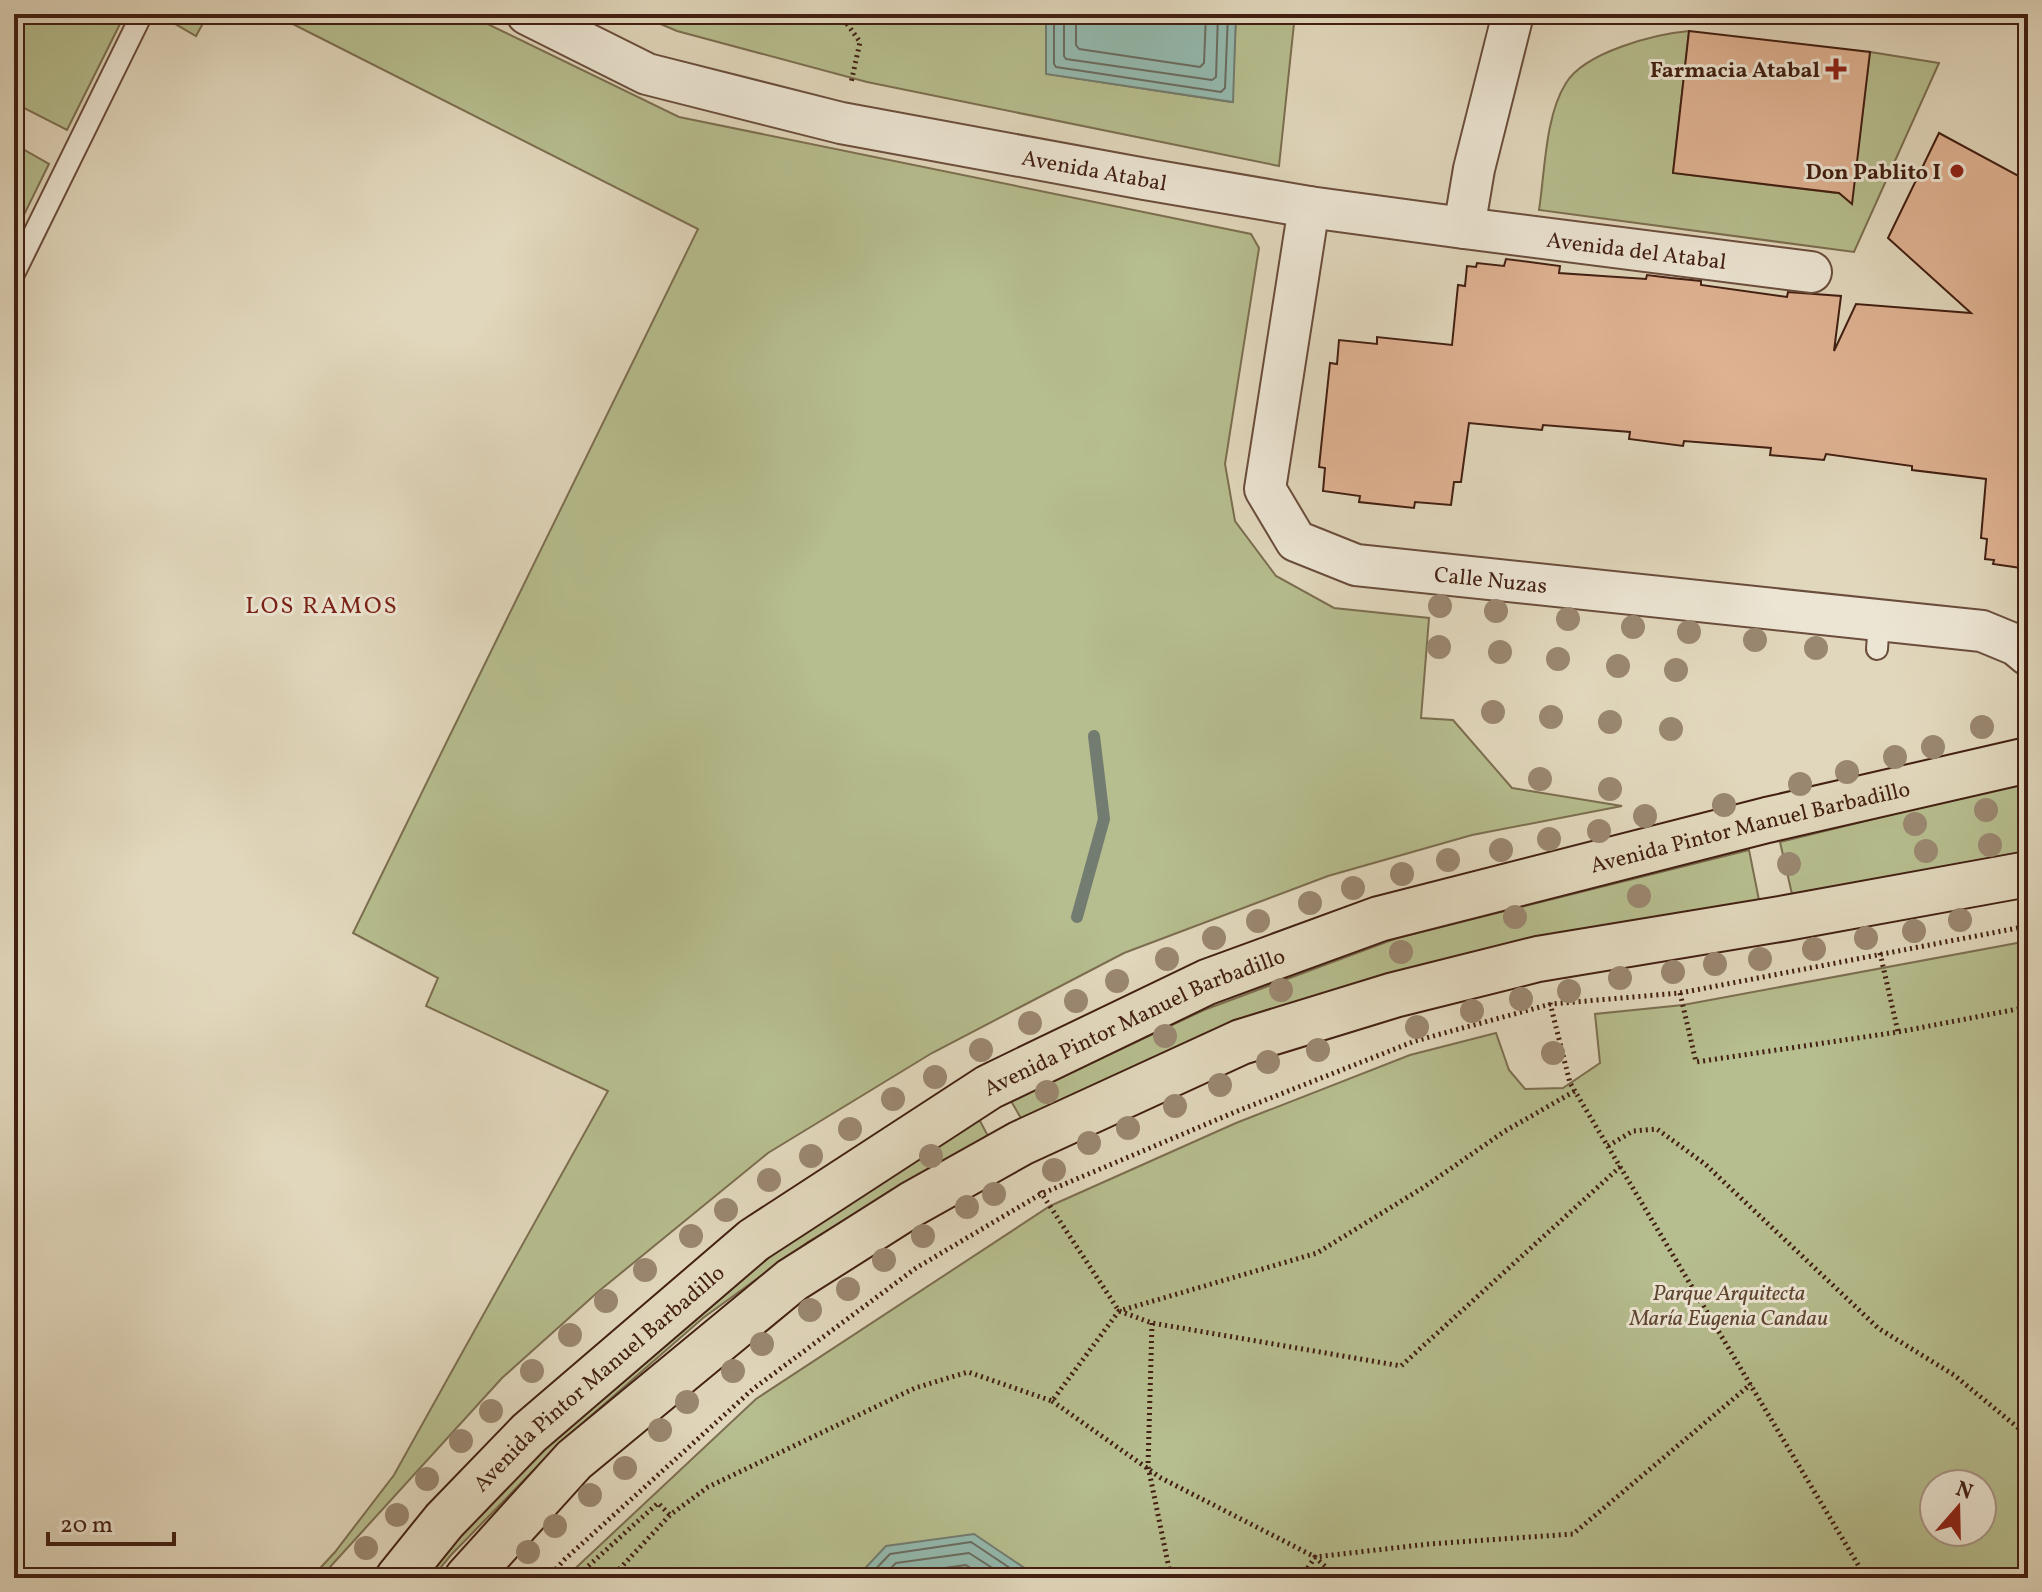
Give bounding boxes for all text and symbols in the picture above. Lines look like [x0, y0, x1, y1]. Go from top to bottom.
place label: Farmacia Atabal [1650, 56, 1820, 87]
marker: Farmacia Atabal [1827, 60, 1845, 78]
street label: Avenida Atabal [1019, 144, 1169, 200]
place label: Don Pablito I [1805, 158, 1941, 189]
marker: Don Pablito I [1948, 162, 1966, 180]
street label: Avenida del Atabal [1545, 226, 1728, 279]
street label: Calle Nuzas [1432, 560, 1548, 603]
district label: LOS RAMOS [245, 590, 399, 624]
street label: Avenida Pintor Manuel Barbadillo [1587, 775, 1913, 882]
street label: Avenida Pintor Manuel Barbadillo [979, 942, 1290, 1105]
street label: Avenida Pintor Manuel Barbadillo [467, 1259, 732, 1500]
park label: Parque Arquitecta María Eugenia Candau [1629, 1279, 1828, 1335]
north arrow [1918, 1468, 1998, 1548]
text: N [1951, 1474, 1977, 1509]
scale bar [48, 1496, 174, 1546]
text: 20 m [60, 1509, 113, 1543]

